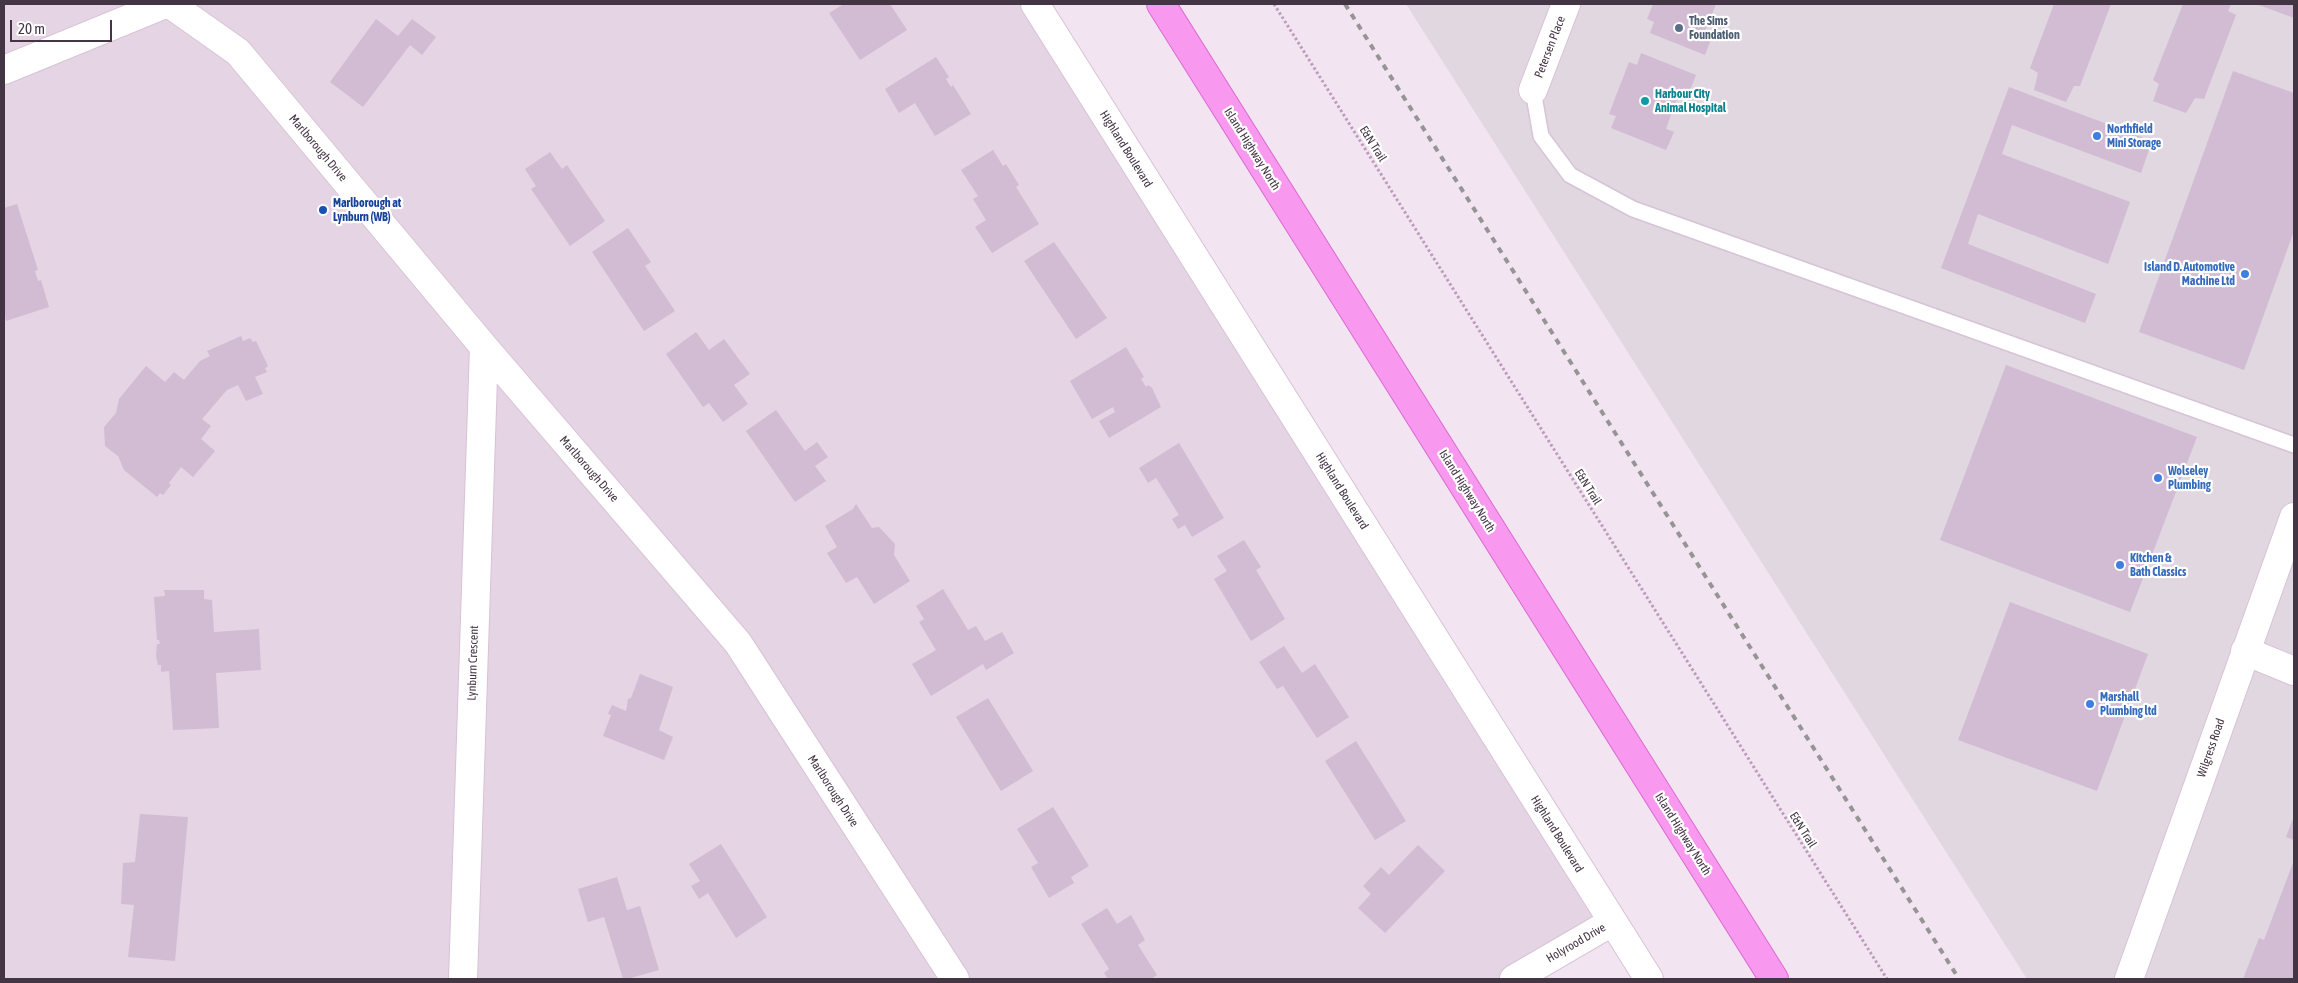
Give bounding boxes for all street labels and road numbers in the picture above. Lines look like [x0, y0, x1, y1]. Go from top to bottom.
street label: Petersen Place [1532, 14, 1568, 80]
street label: Island Highway North [1221, 105, 1283, 193]
street label: Highland Boulevard [1097, 108, 1155, 190]
street label: Marlborough Drive [286, 112, 350, 184]
street label: E&N Trail [1356, 123, 1390, 165]
street label: Marlborough Drive [556, 433, 622, 505]
street label: Island Highway North [1436, 447, 1498, 535]
street label: Highland Boulevard [1313, 450, 1371, 532]
street label: E&N Trail [1571, 466, 1605, 508]
street label: Lynburn Crescent [464, 625, 482, 701]
street label: Wilgress Road [2194, 717, 2228, 779]
street label: Marlborough Drive [804, 752, 862, 830]
street label: Island Highway North [1652, 790, 1714, 878]
street label: Highland Boulevard [1528, 793, 1586, 875]
street label: E&N Trail [1786, 809, 1820, 851]
street label: Holyrood Drive [1544, 920, 1608, 966]

